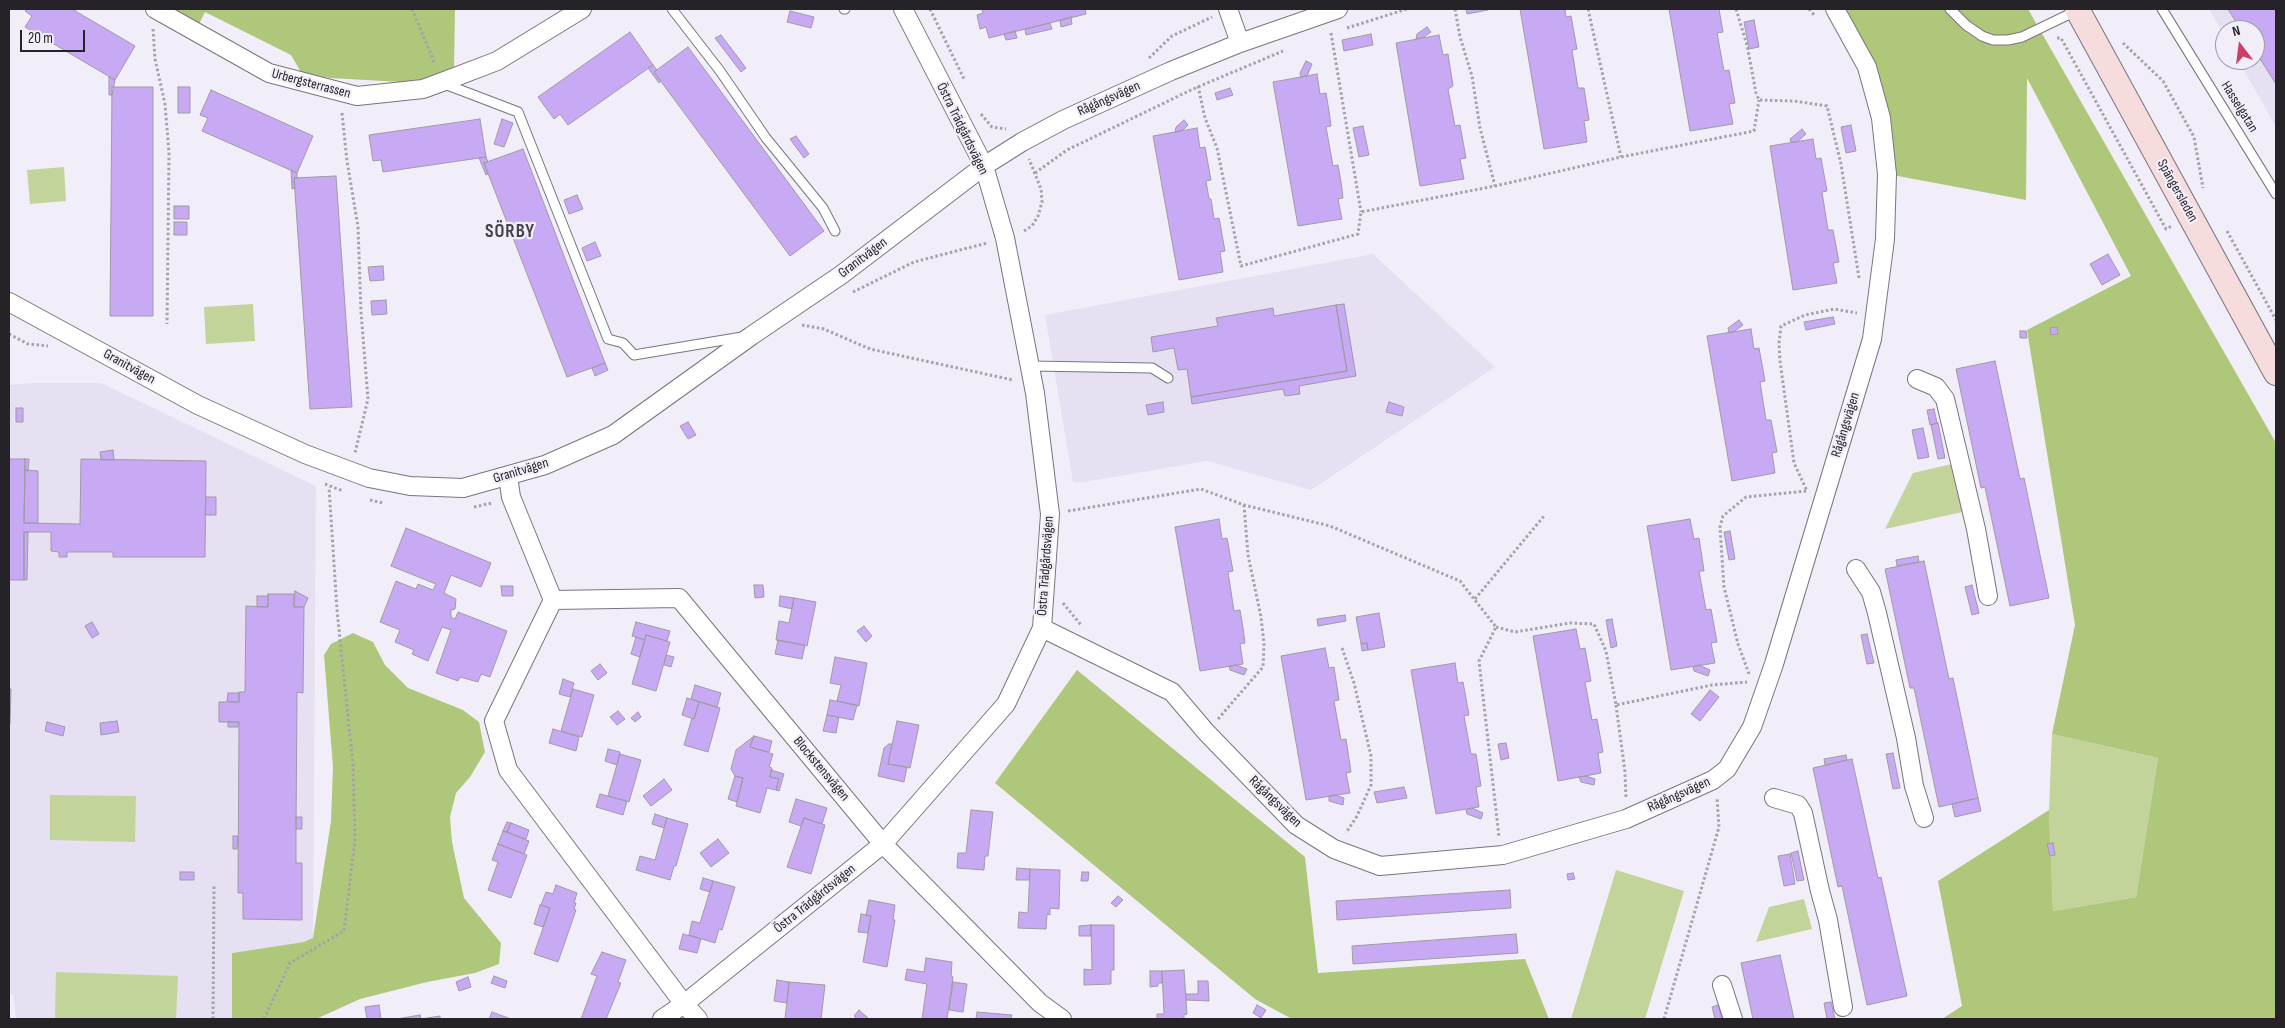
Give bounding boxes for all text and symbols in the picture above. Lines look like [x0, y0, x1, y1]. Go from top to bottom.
scale bar [22, 20, 88, 52]
north arrow [2215, 20, 2265, 70]
text: N [2230, 22, 2242, 40]
text: 20 m [28, 29, 53, 48]
street label: Urbergsterrassen [270, 65, 352, 103]
street label: Rågångsvägen [1075, 78, 1143, 120]
street label: Hasselgatan [2217, 78, 2261, 136]
street label: Östra Trädgårdsvägen [932, 80, 992, 178]
street label: Spängersleden [2153, 157, 2201, 225]
district label: SÖRBY [484, 221, 536, 243]
street label: Granitvägen [835, 234, 891, 282]
street label: Granitvägen [100, 346, 158, 388]
street label: Rågångsvägen [1828, 391, 1864, 459]
street label: Granitvägen [491, 455, 551, 487]
street label: Östra Trädgårdsvägen [1034, 515, 1058, 617]
street label: Blockstensvägen [789, 733, 853, 805]
street label: Rågångsvägen [1245, 773, 1305, 831]
street label: Rågångsvägen [1645, 774, 1713, 816]
street label: Östra Trädgårdsvägen [771, 861, 859, 937]

